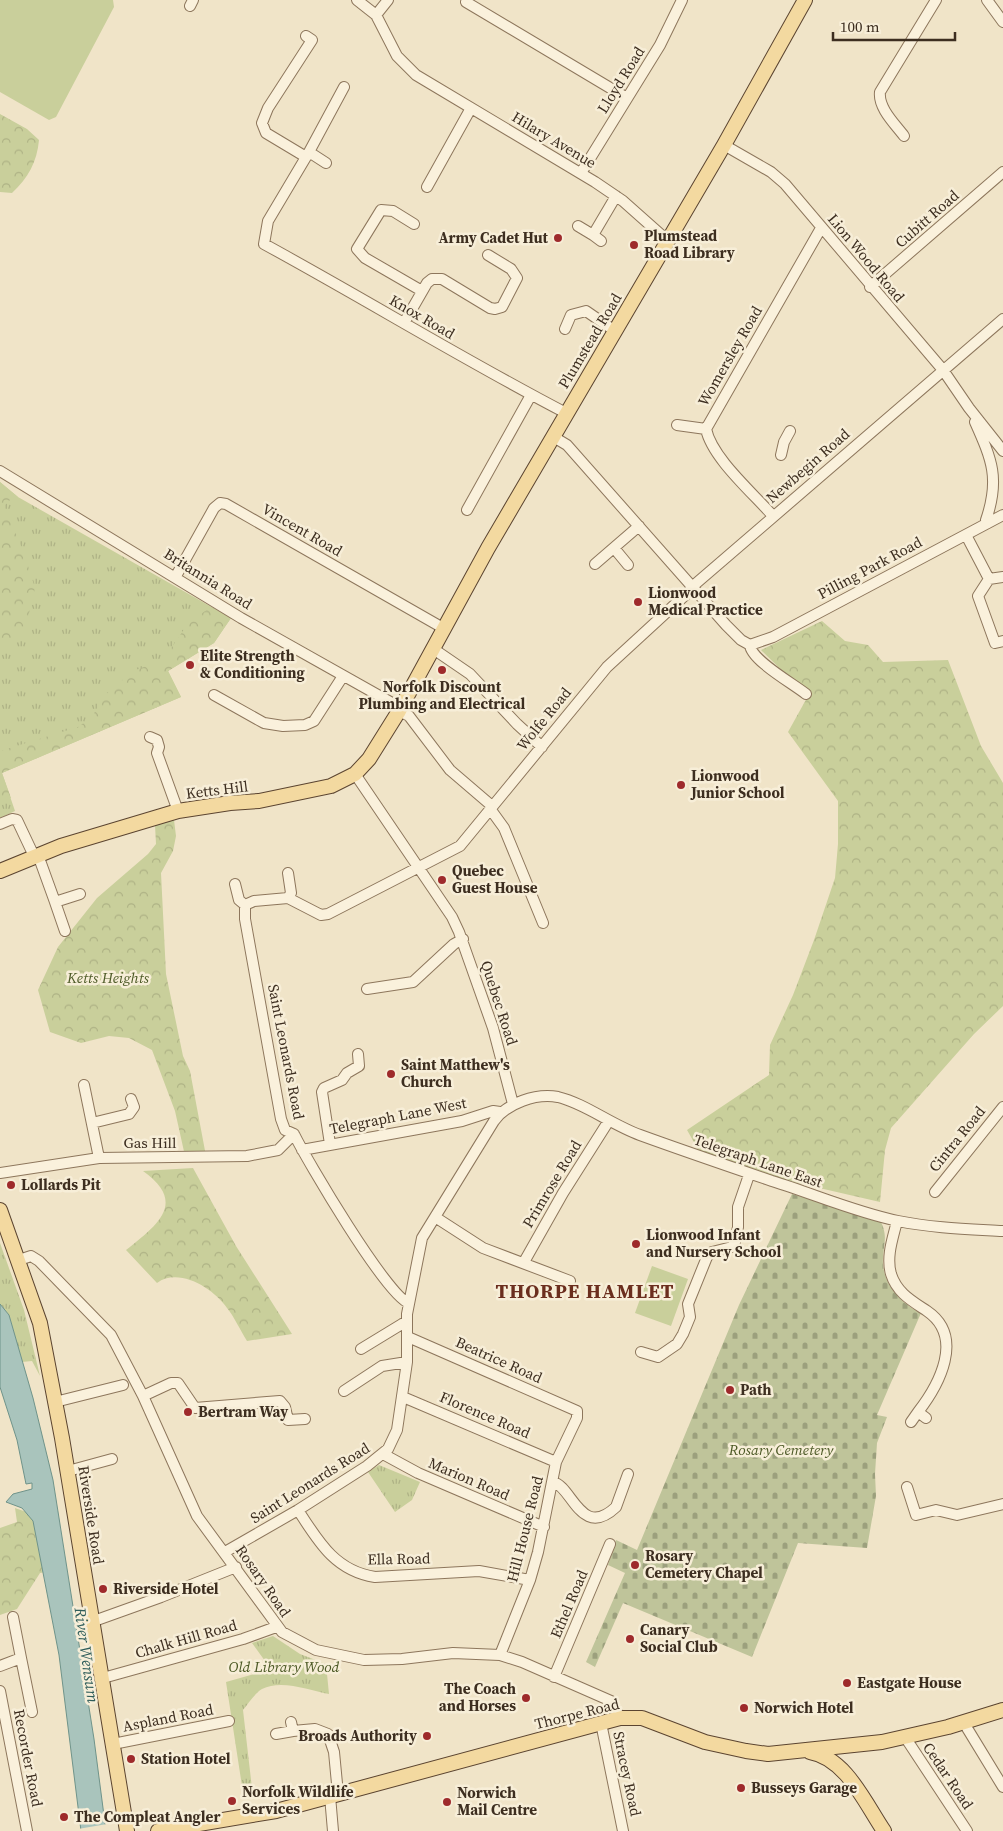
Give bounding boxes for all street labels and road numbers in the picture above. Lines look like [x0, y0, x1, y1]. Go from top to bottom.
street label: Lloyd Road [592, 42, 650, 117]
street label: Hilary Avenue [508, 106, 601, 173]
street label: Cubitt Road [890, 185, 964, 252]
street label: Lion Wood Road [823, 209, 910, 307]
street label: Knox Road [386, 289, 459, 344]
street label: Plumstead Road [553, 289, 627, 392]
street label: Womersley Road [692, 301, 767, 410]
street label: Newbegin Road [761, 423, 854, 508]
street label: Vincent Road [258, 498, 347, 561]
street label: Pilling Park Road [814, 531, 926, 604]
street label: Britannia Road [160, 543, 257, 614]
street label: Wolfe Road [511, 682, 576, 755]
street label: Ketts Hill [185, 775, 250, 804]
street label: Quebec Road [476, 958, 523, 1048]
street label: Saint Leonards Road [263, 982, 310, 1122]
street label: Telegraph Lane West [328, 1092, 468, 1139]
street label: Cintra Road [924, 1101, 990, 1176]
street label: Telegraph Lane East [691, 1129, 825, 1192]
street label: Gas Hill [123, 1132, 177, 1153]
street label: Primrose Road [517, 1135, 586, 1232]
street label: Beatrice Road [453, 1331, 546, 1388]
street label: Florence Road [437, 1386, 534, 1443]
street label: Saint Leonards Road [246, 1437, 374, 1528]
street label: Marion Road [425, 1452, 514, 1505]
street label: Riverside Road [73, 1464, 110, 1566]
street label: Hill House Road [501, 1473, 548, 1584]
street label: Rosary Road [231, 1540, 296, 1621]
street label: Ella Road [367, 1547, 431, 1570]
street label: Ethel Road [545, 1566, 593, 1641]
street label: Chalk Hill Road [132, 1614, 240, 1663]
street label: Thorpe Road [532, 1693, 622, 1734]
street label: Aspland Road [121, 1698, 215, 1737]
street label: Recorder Road [9, 1707, 48, 1809]
street label: Stracey Road [608, 1730, 647, 1819]
street label: Cedar Road [918, 1738, 979, 1814]

